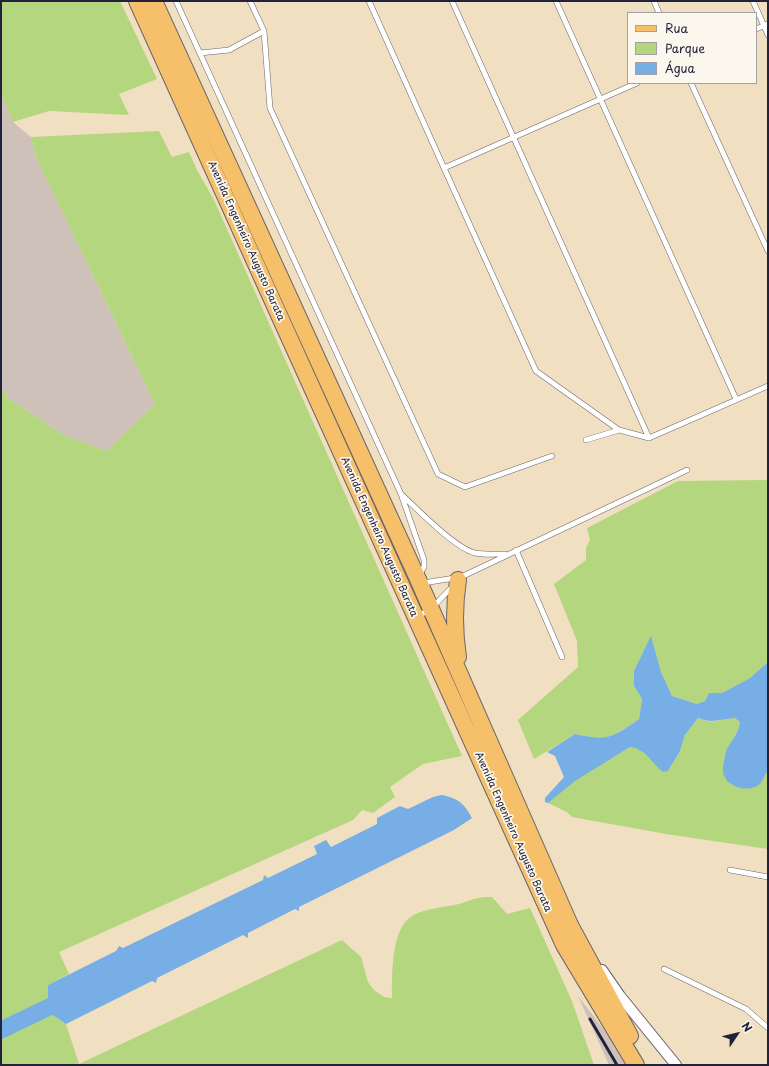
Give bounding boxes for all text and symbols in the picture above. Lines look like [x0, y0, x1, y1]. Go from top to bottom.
legend [627, 12, 757, 84]
text: Rua [665, 19, 688, 37]
text: Parque [665, 39, 705, 57]
text: Água [665, 59, 695, 77]
street label: Avenida Engenheiro Augusto Barata [205, 159, 287, 323]
street label: Avenida Engenheiro Augusto Barata [338, 455, 420, 619]
street label: Avenida Engenheiro Augusto Barata [472, 750, 554, 914]
north arrow [717, 1014, 757, 1054]
text: N [738, 1018, 757, 1035]

